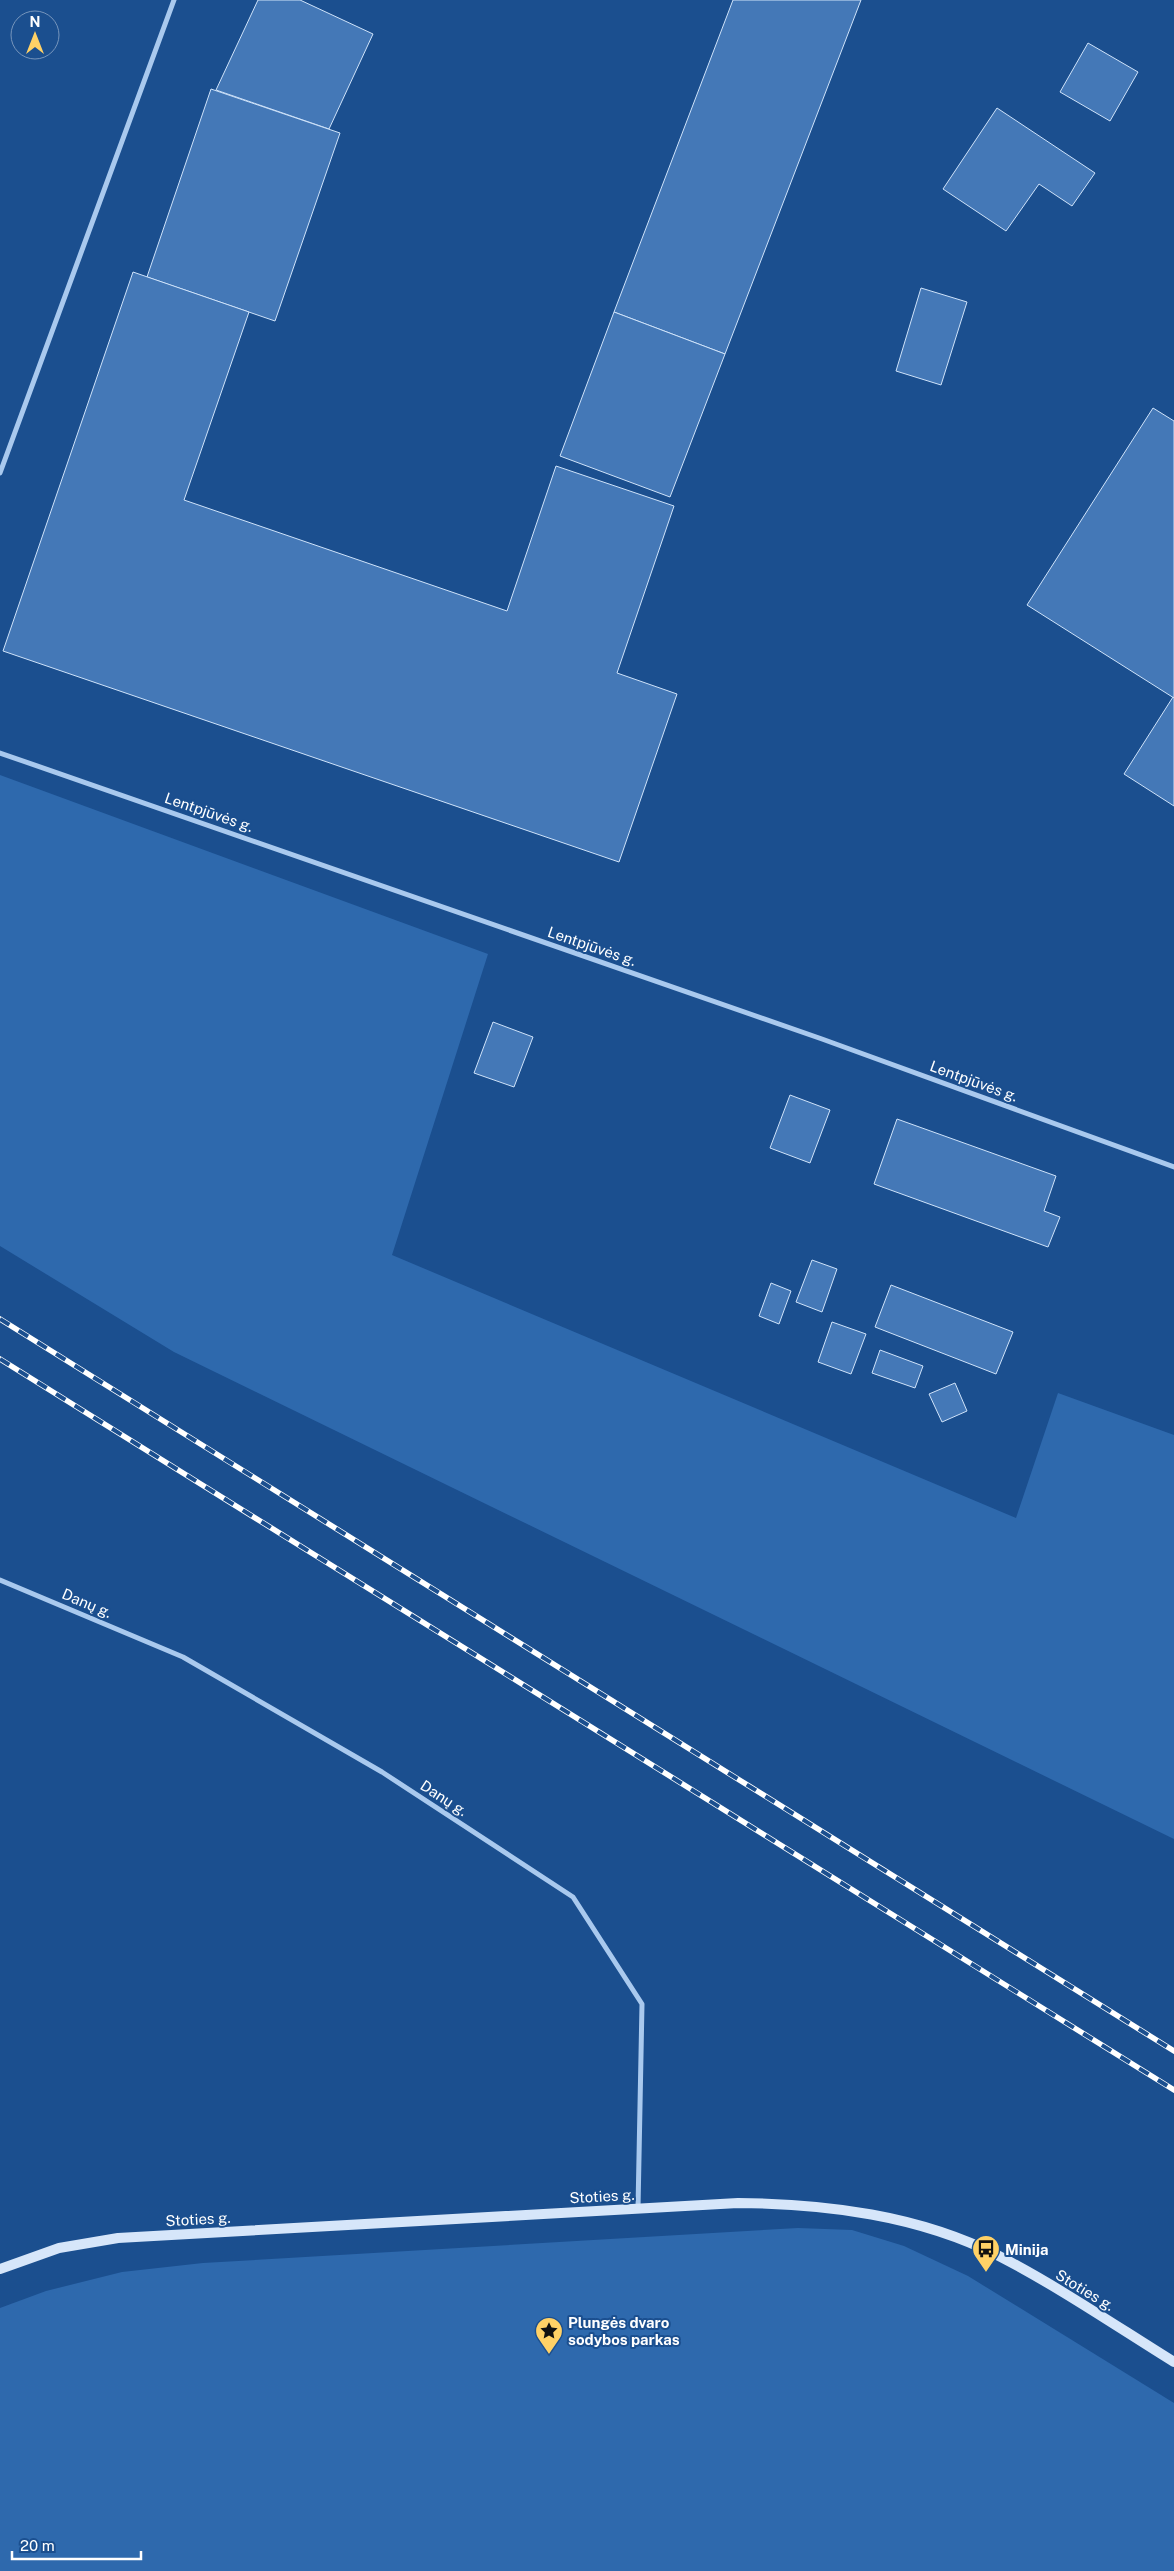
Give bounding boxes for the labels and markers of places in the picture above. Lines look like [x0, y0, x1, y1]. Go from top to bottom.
bus stop icon: Minija [971, 2234, 1001, 2273]
place label: Minija [1005, 2241, 1049, 2258]
place label: Plungės dvaro sodybos parkas [568, 2314, 680, 2348]
place icon: Plungės dvaro sodybos parkas [534, 2316, 564, 2355]

